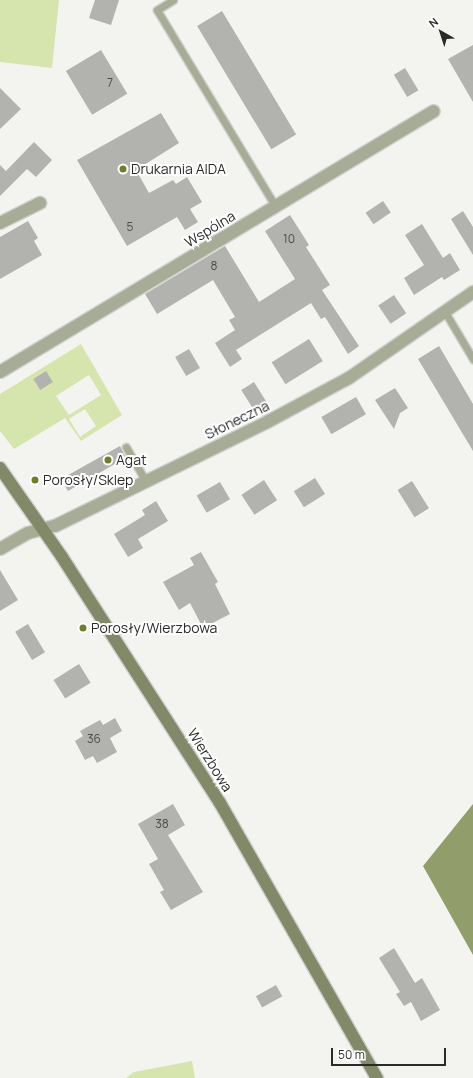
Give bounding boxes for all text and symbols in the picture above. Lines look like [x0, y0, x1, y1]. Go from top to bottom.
north arrow [421, 12, 461, 52]
text: N [425, 14, 441, 31]
house number: 7 [107, 76, 113, 90]
place label: Drukarnia AIDA [131, 161, 226, 177]
marker: Drukarnia AIDA [118, 164, 128, 174]
street label: Wspólna [182, 207, 238, 251]
house number: 5 [127, 220, 133, 234]
house number: 10 [283, 232, 295, 246]
house number: 8 [211, 259, 217, 273]
street label: Słoneczna [202, 397, 272, 443]
place label: Agat [116, 452, 147, 468]
marker: Agat [103, 455, 113, 465]
place label: Porosły/Sklep [43, 472, 133, 488]
marker: Porosły/Sklep [30, 475, 40, 485]
place label: Porosły/Wierzbowa [91, 620, 217, 636]
marker: Porosły/Wierzbowa [78, 623, 88, 633]
street label: Wierzbowa [184, 725, 236, 795]
house number: 36 [87, 732, 101, 746]
house number: 38 [155, 817, 169, 831]
scale bar [333, 1040, 448, 1066]
text: 50 m [338, 1046, 365, 1063]

